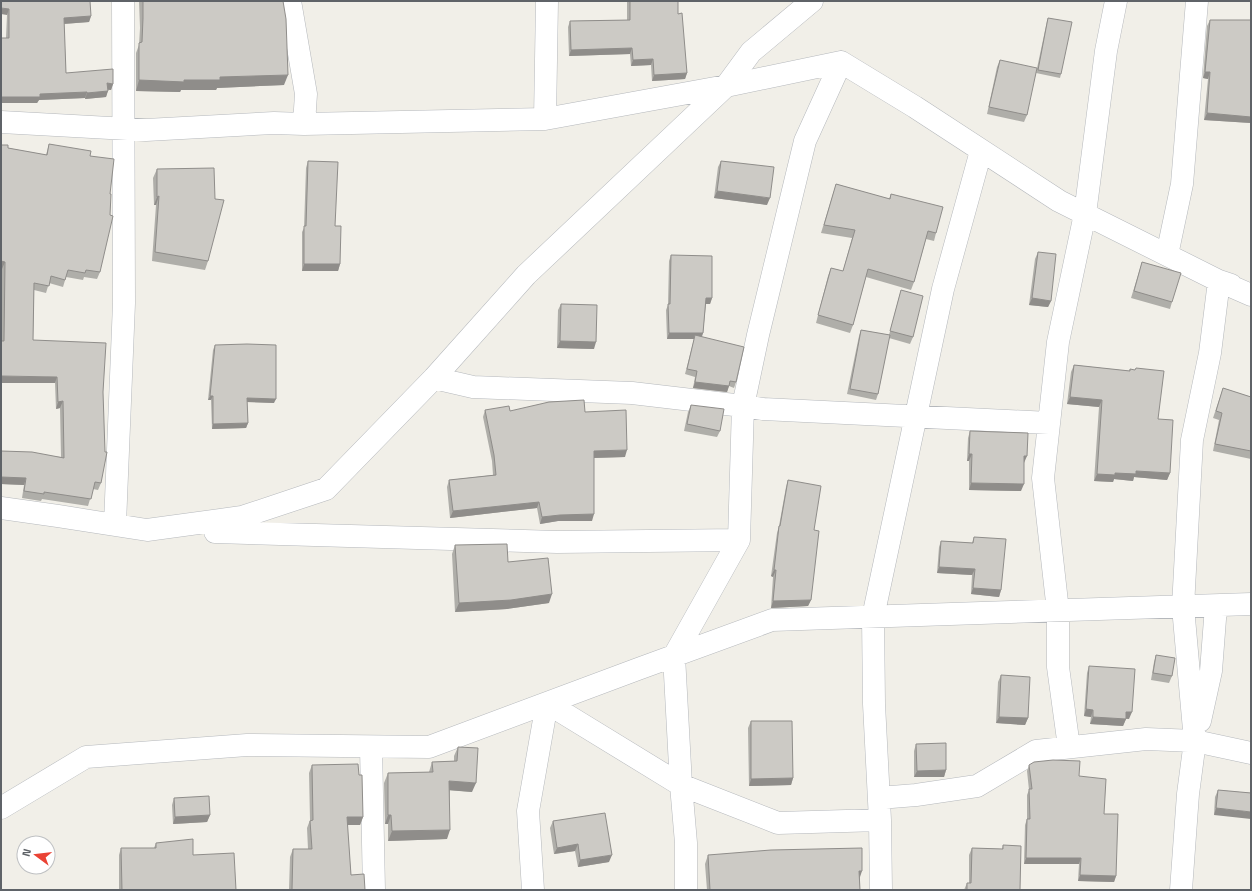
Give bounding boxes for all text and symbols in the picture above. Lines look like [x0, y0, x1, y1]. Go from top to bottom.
north arrow [16, 835, 56, 875]
text: N [18, 847, 35, 858]

